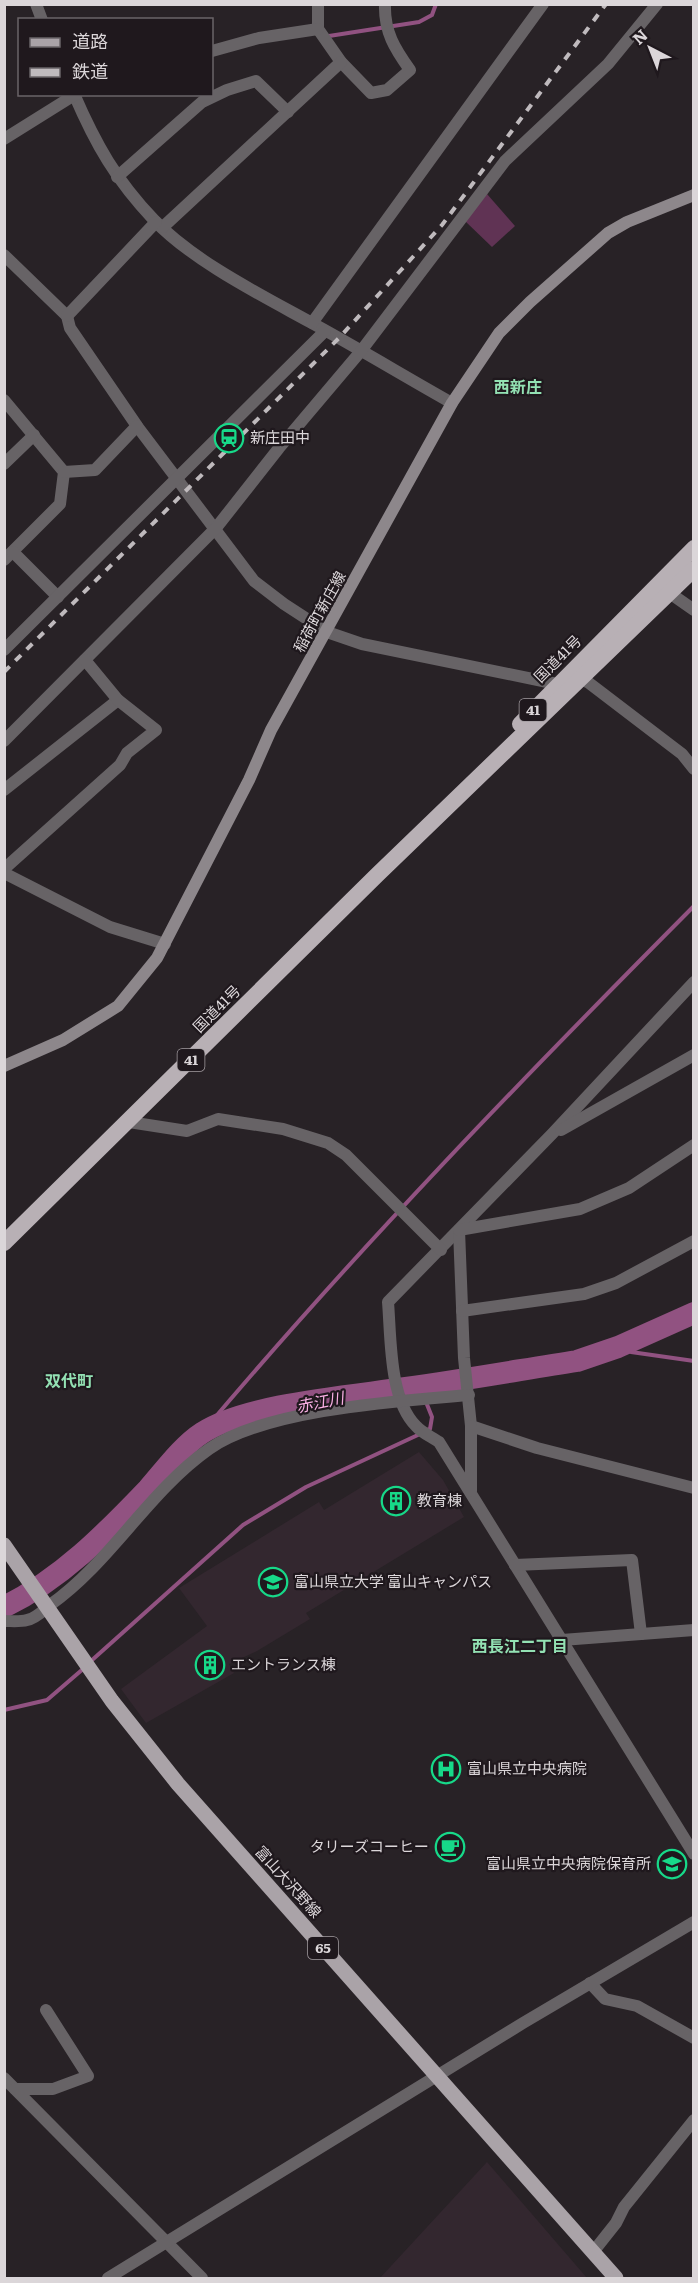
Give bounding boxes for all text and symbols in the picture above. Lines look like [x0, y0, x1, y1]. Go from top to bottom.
legend [18, 18, 213, 96]
north arrow [620, 18, 680, 78]
text: N [626, 23, 652, 50]
text: 道路 [72, 27, 108, 54]
text: 鉄道 [72, 57, 108, 84]
district label: 西新庄 [494, 374, 542, 398]
station icon: 新庄田中 [213, 422, 245, 454]
place label: 新庄田中 [250, 425, 310, 448]
street label: 稲荷町新庄線 [287, 566, 351, 656]
street label: 国道41号 [528, 629, 586, 687]
road number: 41 [520, 699, 546, 721]
street label: 国道41号 [187, 979, 245, 1037]
road number: 41 [178, 1049, 204, 1071]
district label: 双代町 [45, 1368, 93, 1392]
water label: 赤江川 [294, 1384, 348, 1417]
building icon: 教育棟 [380, 1485, 412, 1517]
place label: 教育棟 [417, 1488, 462, 1511]
school or university icon: 富山県立大学 富山キャンパス [257, 1566, 289, 1598]
place label: 富山県立大学 富山キャンパス [294, 1569, 492, 1592]
district label: 西長江二丁目 [472, 1633, 568, 1657]
building icon: エントランス棟 [194, 1649, 226, 1681]
place label: エントランス棟 [231, 1652, 336, 1675]
hospital icon: 富山県立中央病院 [430, 1753, 462, 1785]
place label: 富山県立中央病院 [467, 1756, 587, 1779]
cafe icon: タリーズコーヒー [434, 1831, 466, 1863]
place label: タリーズコーヒー [310, 1834, 429, 1857]
street label: 富山大沢野線 [250, 1840, 328, 1922]
school or university icon: 富山県立中央病院保育所 [656, 1848, 688, 1880]
place label: 富山県立中央病院保育所 [486, 1851, 651, 1874]
road number: 65 [308, 1937, 338, 1959]

